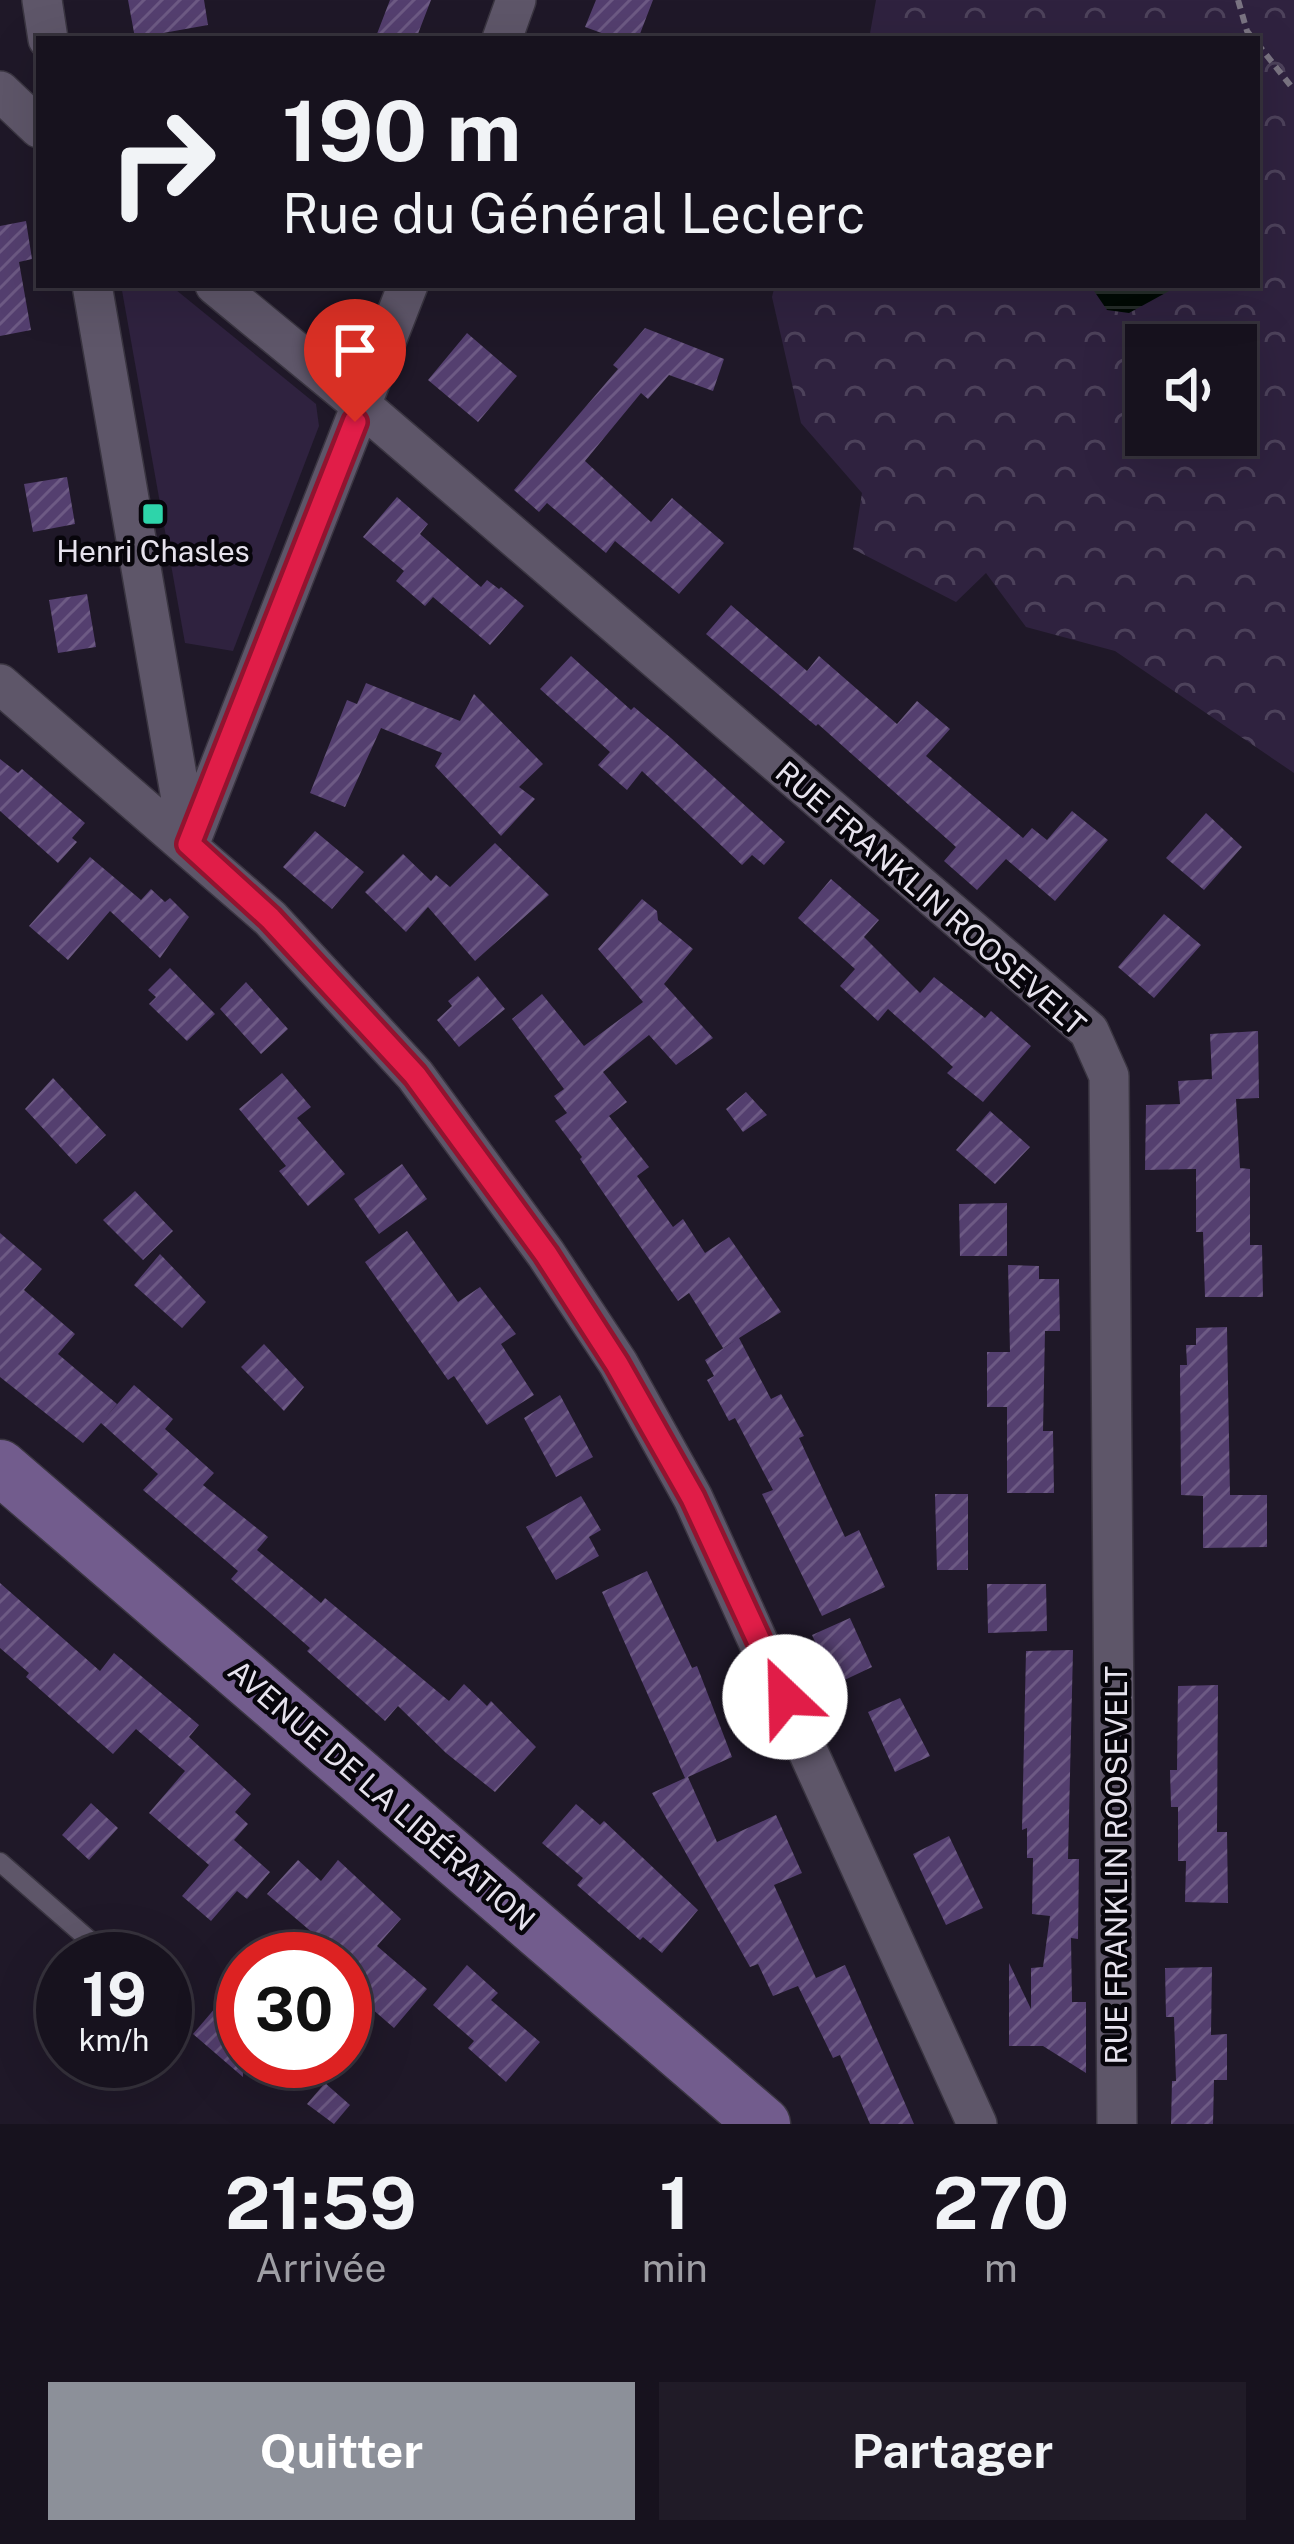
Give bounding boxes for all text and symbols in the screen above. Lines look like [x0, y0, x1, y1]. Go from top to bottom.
text: 190 m [282, 81, 521, 180]
icon: right [84, 84, 240, 240]
text: Rue du Général Leclerc [282, 182, 866, 245]
pin [304, 299, 406, 422]
icon: arrive [322, 317, 388, 383]
map controls [1125, 324, 1257, 456]
button: sound [1125, 324, 1257, 456]
marker: Henri Chasles [140, 501, 166, 527]
place label: Henri Chasles [56, 533, 250, 569]
street label: RUE FRANKLIN ROOSEVELT [769, 754, 1093, 1043]
position arrow [722, 1634, 848, 1760]
street label: AVENUE DE LA LIBÉRATION [221, 1652, 543, 1938]
street label: RUE FRANKLIN ROOSEVELT [1098, 1665, 1134, 2064]
speed limit sign: 30 [216, 1932, 372, 2088]
text: 19 [81, 1959, 147, 2030]
text: km/h [79, 2022, 149, 2058]
text: 21:59 [225, 2161, 417, 2245]
text: 1 [659, 2161, 690, 2245]
text: 270 [933, 2161, 1069, 2245]
text: Arrivée [255, 2245, 386, 2291]
text: min [642, 2245, 708, 2291]
text: m [984, 2245, 1018, 2291]
button: Quitter [48, 2382, 635, 2520]
button: Partager [659, 2382, 1246, 2520]

